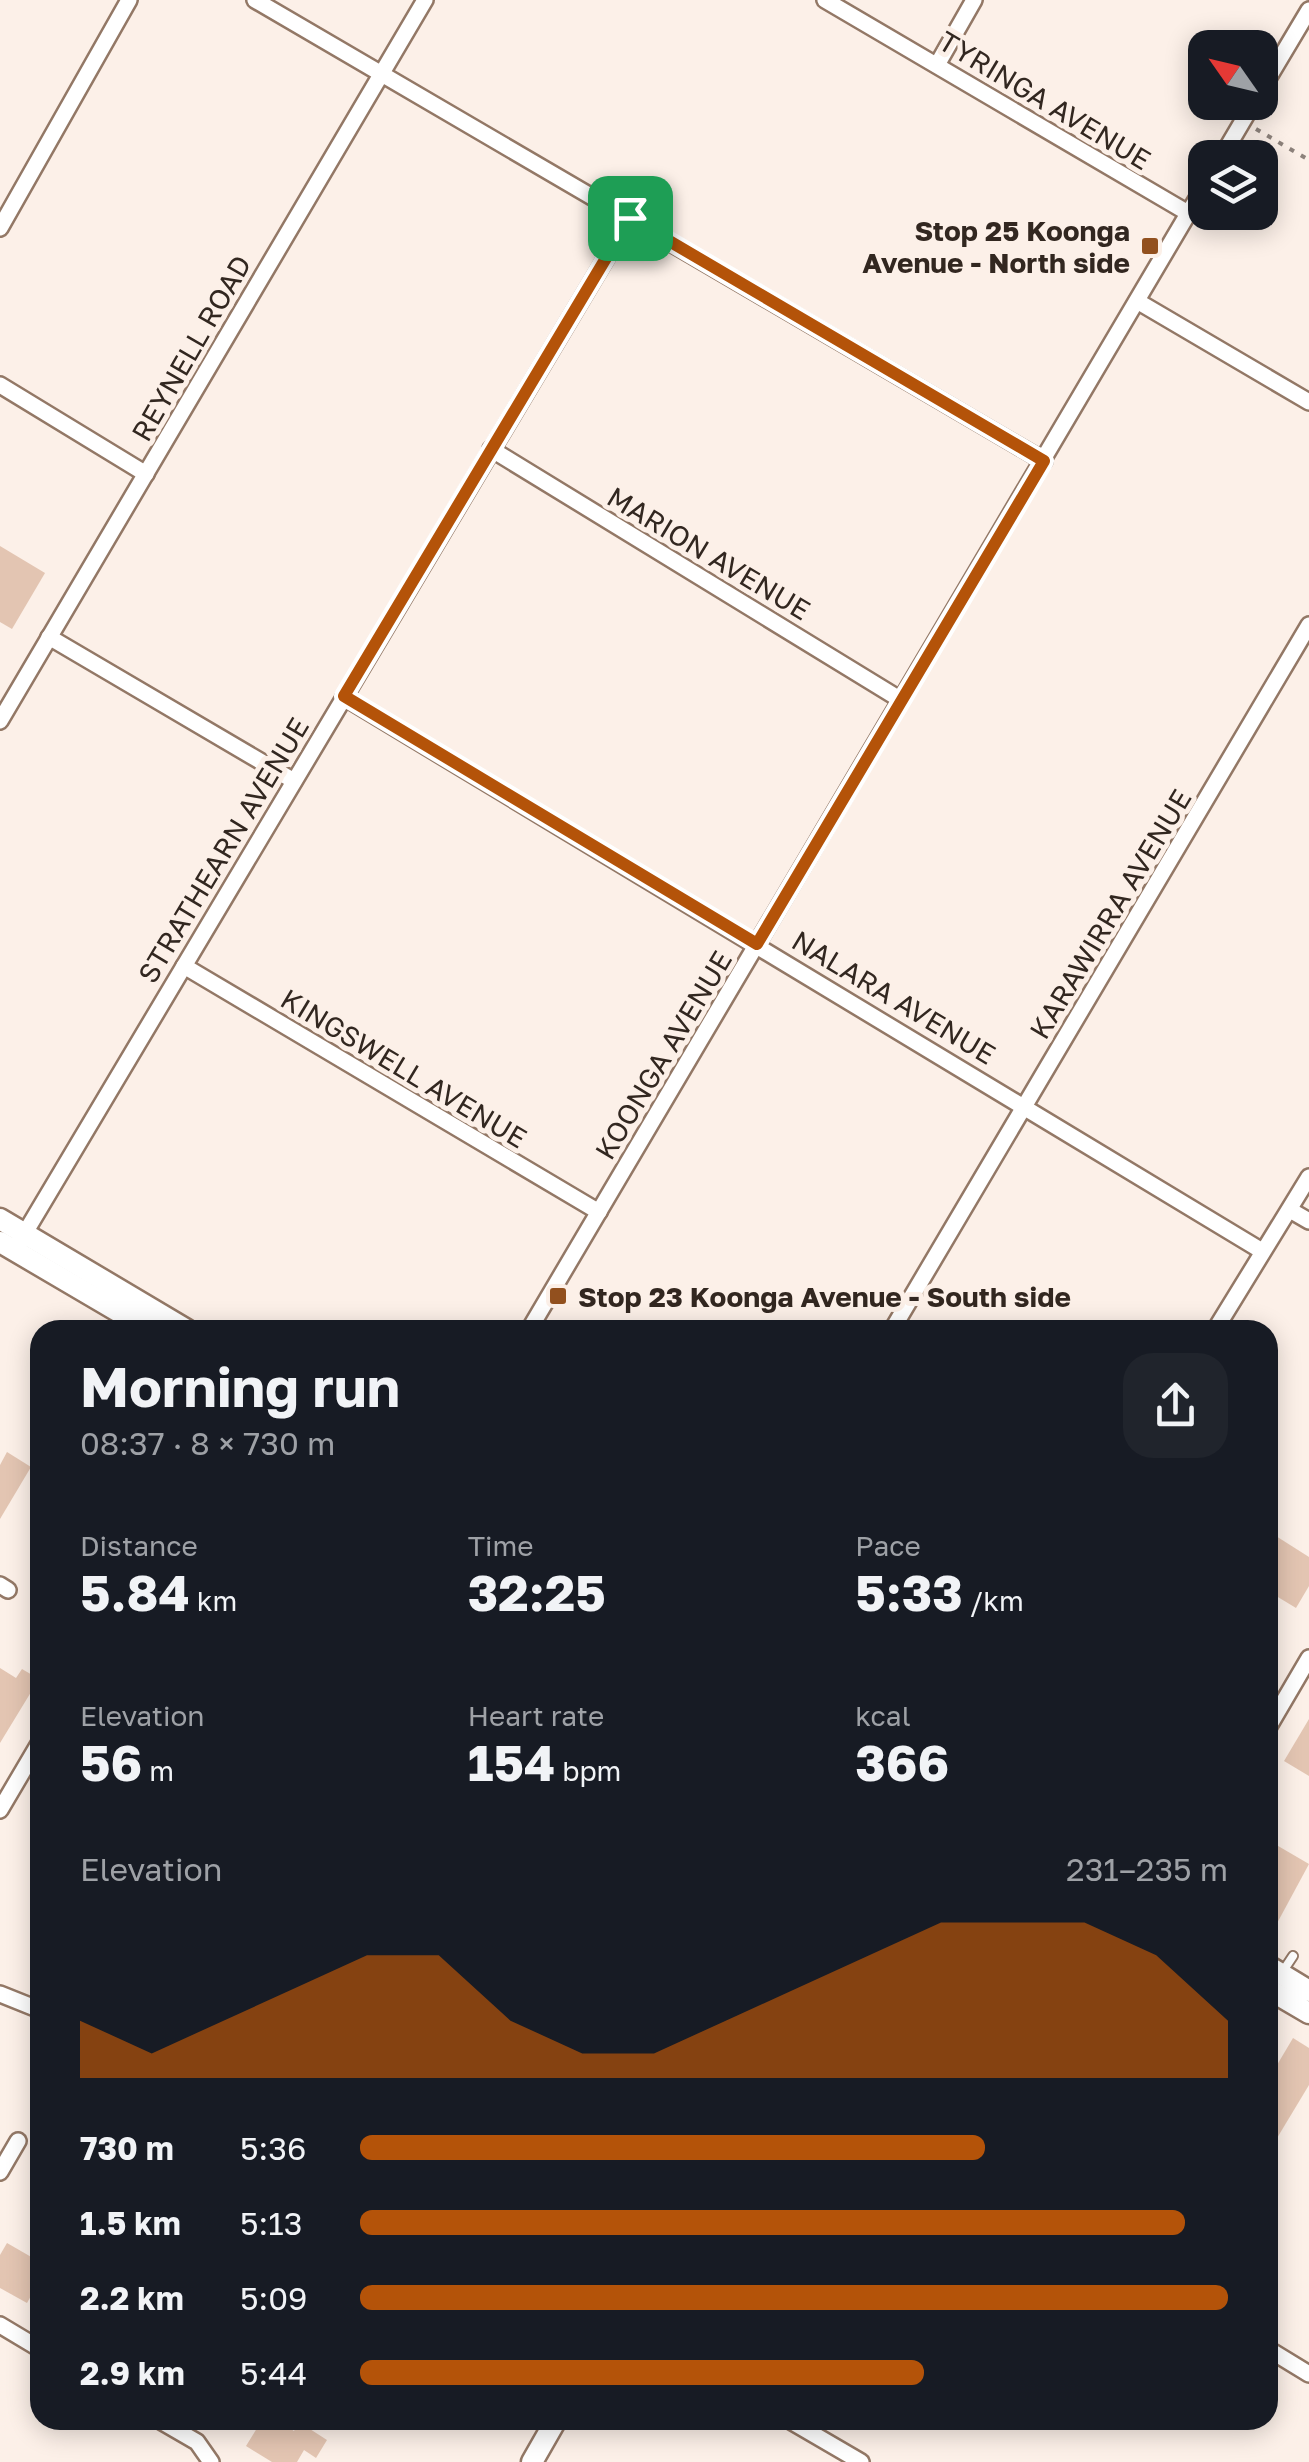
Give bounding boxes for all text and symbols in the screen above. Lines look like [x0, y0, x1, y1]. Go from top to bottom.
street label: TYRINGA AVENUE [933, 24, 1157, 176]
north arrow [1188, 30, 1278, 120]
map controls [1188, 30, 1278, 230]
button: layers [1188, 140, 1278, 230]
pin [588, 176, 673, 261]
icon: arrive [603, 191, 658, 246]
place label: Stop 25 Koonga Avenue - North side [862, 214, 1130, 279]
marker: Stop 25 Koonga Avenue - North side [1139, 235, 1161, 257]
street label: REYNELL ROAD [124, 249, 258, 447]
street label: MARION AVENUE [602, 479, 816, 627]
street label: STRATHEARN AVENUE [131, 712, 315, 988]
street label: KARAWIRRA AVENUE [1022, 783, 1198, 1045]
street label: NALARA AVENUE [786, 923, 1002, 1071]
street label: KOONGA AVENUE [588, 945, 738, 1165]
street label: KINGSWELL AVENUE [275, 982, 533, 1154]
place label: Stop 23 Koonga Avenue - South side [578, 1280, 1071, 1313]
marker: Stop 23 Koonga Avenue - South side [547, 1285, 569, 1307]
text: Morning run [80, 1353, 400, 1419]
button: share [1123, 1353, 1228, 1458]
text: 08:37 · 8 × 730 m [80, 1424, 335, 1462]
text: Distance [80, 1529, 198, 1562]
text: Time [468, 1529, 534, 1562]
text: Pace [855, 1529, 921, 1562]
text: 5.84 [80, 1562, 190, 1622]
text: 32:25 [468, 1562, 606, 1622]
text: 5:33 [855, 1562, 963, 1622]
text: km [190, 1584, 237, 1617]
text: /km [963, 1584, 1024, 1617]
text: Elevation [80, 1699, 205, 1732]
text: Heart rate [468, 1699, 604, 1732]
text: kcal [855, 1699, 911, 1732]
text: 56 [80, 1732, 142, 1792]
text: 154 [468, 1732, 555, 1792]
text: 366 [855, 1732, 949, 1792]
text: m [142, 1754, 174, 1787]
text: bpm [555, 1754, 621, 1787]
text: Elevation [80, 1850, 222, 1888]
text: 231–235 m [1066, 1850, 1228, 1888]
text: 730 m [80, 2129, 174, 2167]
text: 5:36 [240, 2129, 306, 2167]
text: 1.5 km [80, 2204, 181, 2242]
text: 5:13 [240, 2204, 302, 2242]
text: 2.2 km [80, 2279, 184, 2317]
text: 5:09 [240, 2279, 307, 2317]
text: 2.9 km [80, 2354, 185, 2392]
text: 5:44 [240, 2354, 307, 2392]

